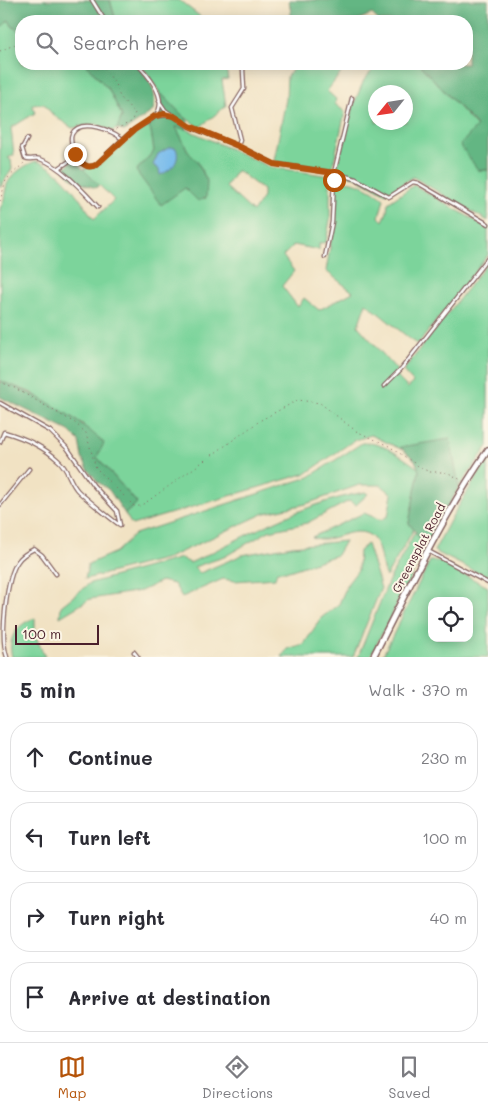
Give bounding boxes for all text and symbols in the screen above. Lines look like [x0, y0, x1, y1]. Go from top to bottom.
search box [15, 15, 473, 70]
icon: search [33, 29, 61, 57]
text: Search here [73, 30, 189, 55]
north arrow [368, 85, 413, 130]
route end [64, 143, 87, 166]
route start [323, 169, 346, 192]
street label: Greensplat Road [388, 500, 449, 595]
map controls [428, 597, 473, 642]
button: locate [428, 597, 473, 642]
scale bar [15, 622, 99, 645]
text: 100 m [22, 624, 61, 643]
text: 5 min [20, 676, 76, 703]
text: Walk · 370 m [368, 679, 468, 700]
icon: ahead [21, 743, 49, 771]
text: Continue [68, 745, 153, 770]
text: 230 m [421, 747, 467, 768]
icon: left [21, 823, 49, 851]
text: Turn left [68, 825, 151, 850]
text: 100 m [422, 827, 467, 848]
icon: right [21, 903, 49, 931]
text: Turn right [68, 905, 165, 930]
text: 40 m [430, 907, 467, 928]
icon: arrive [21, 983, 49, 1011]
text: Arrive at destination [68, 985, 271, 1010]
tab: Map [58, 1053, 86, 1102]
tab: Directions [202, 1053, 273, 1102]
tab: Saved [389, 1053, 430, 1102]

